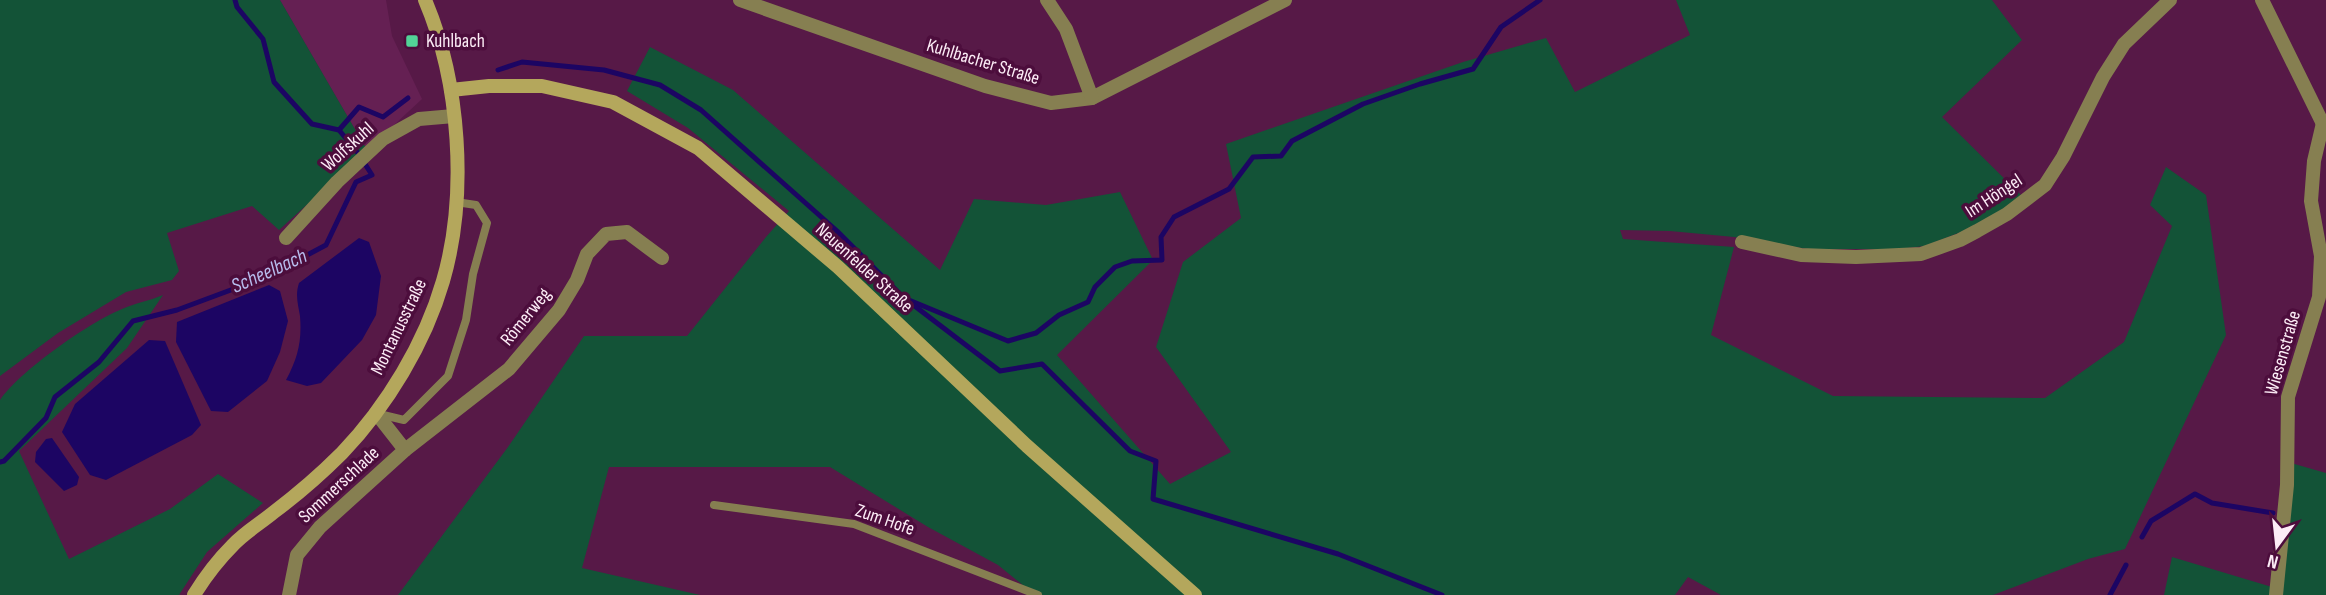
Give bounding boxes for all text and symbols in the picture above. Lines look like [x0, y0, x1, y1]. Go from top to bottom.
place label: Kuhlbach [426, 30, 485, 53]
marker: Kuhlbach [404, 33, 420, 49]
street label: Kuhlbacher Straße [924, 34, 1042, 90]
street label: Wolfskuhl [317, 118, 379, 176]
street label: Im Höngel [1961, 169, 2027, 223]
street label: Neuenfelder Straße [810, 218, 918, 318]
water label: Scheelbach [227, 243, 311, 299]
street label: Montanusstraße [366, 275, 432, 379]
street label: Römerweg [496, 283, 557, 351]
street label: Wiesenstraße [2260, 308, 2306, 398]
street label: Sommerschlade [294, 442, 384, 528]
street label: Zum Hofe [852, 499, 918, 541]
north arrow [2242, 511, 2312, 581]
text: N [2265, 549, 2281, 573]

